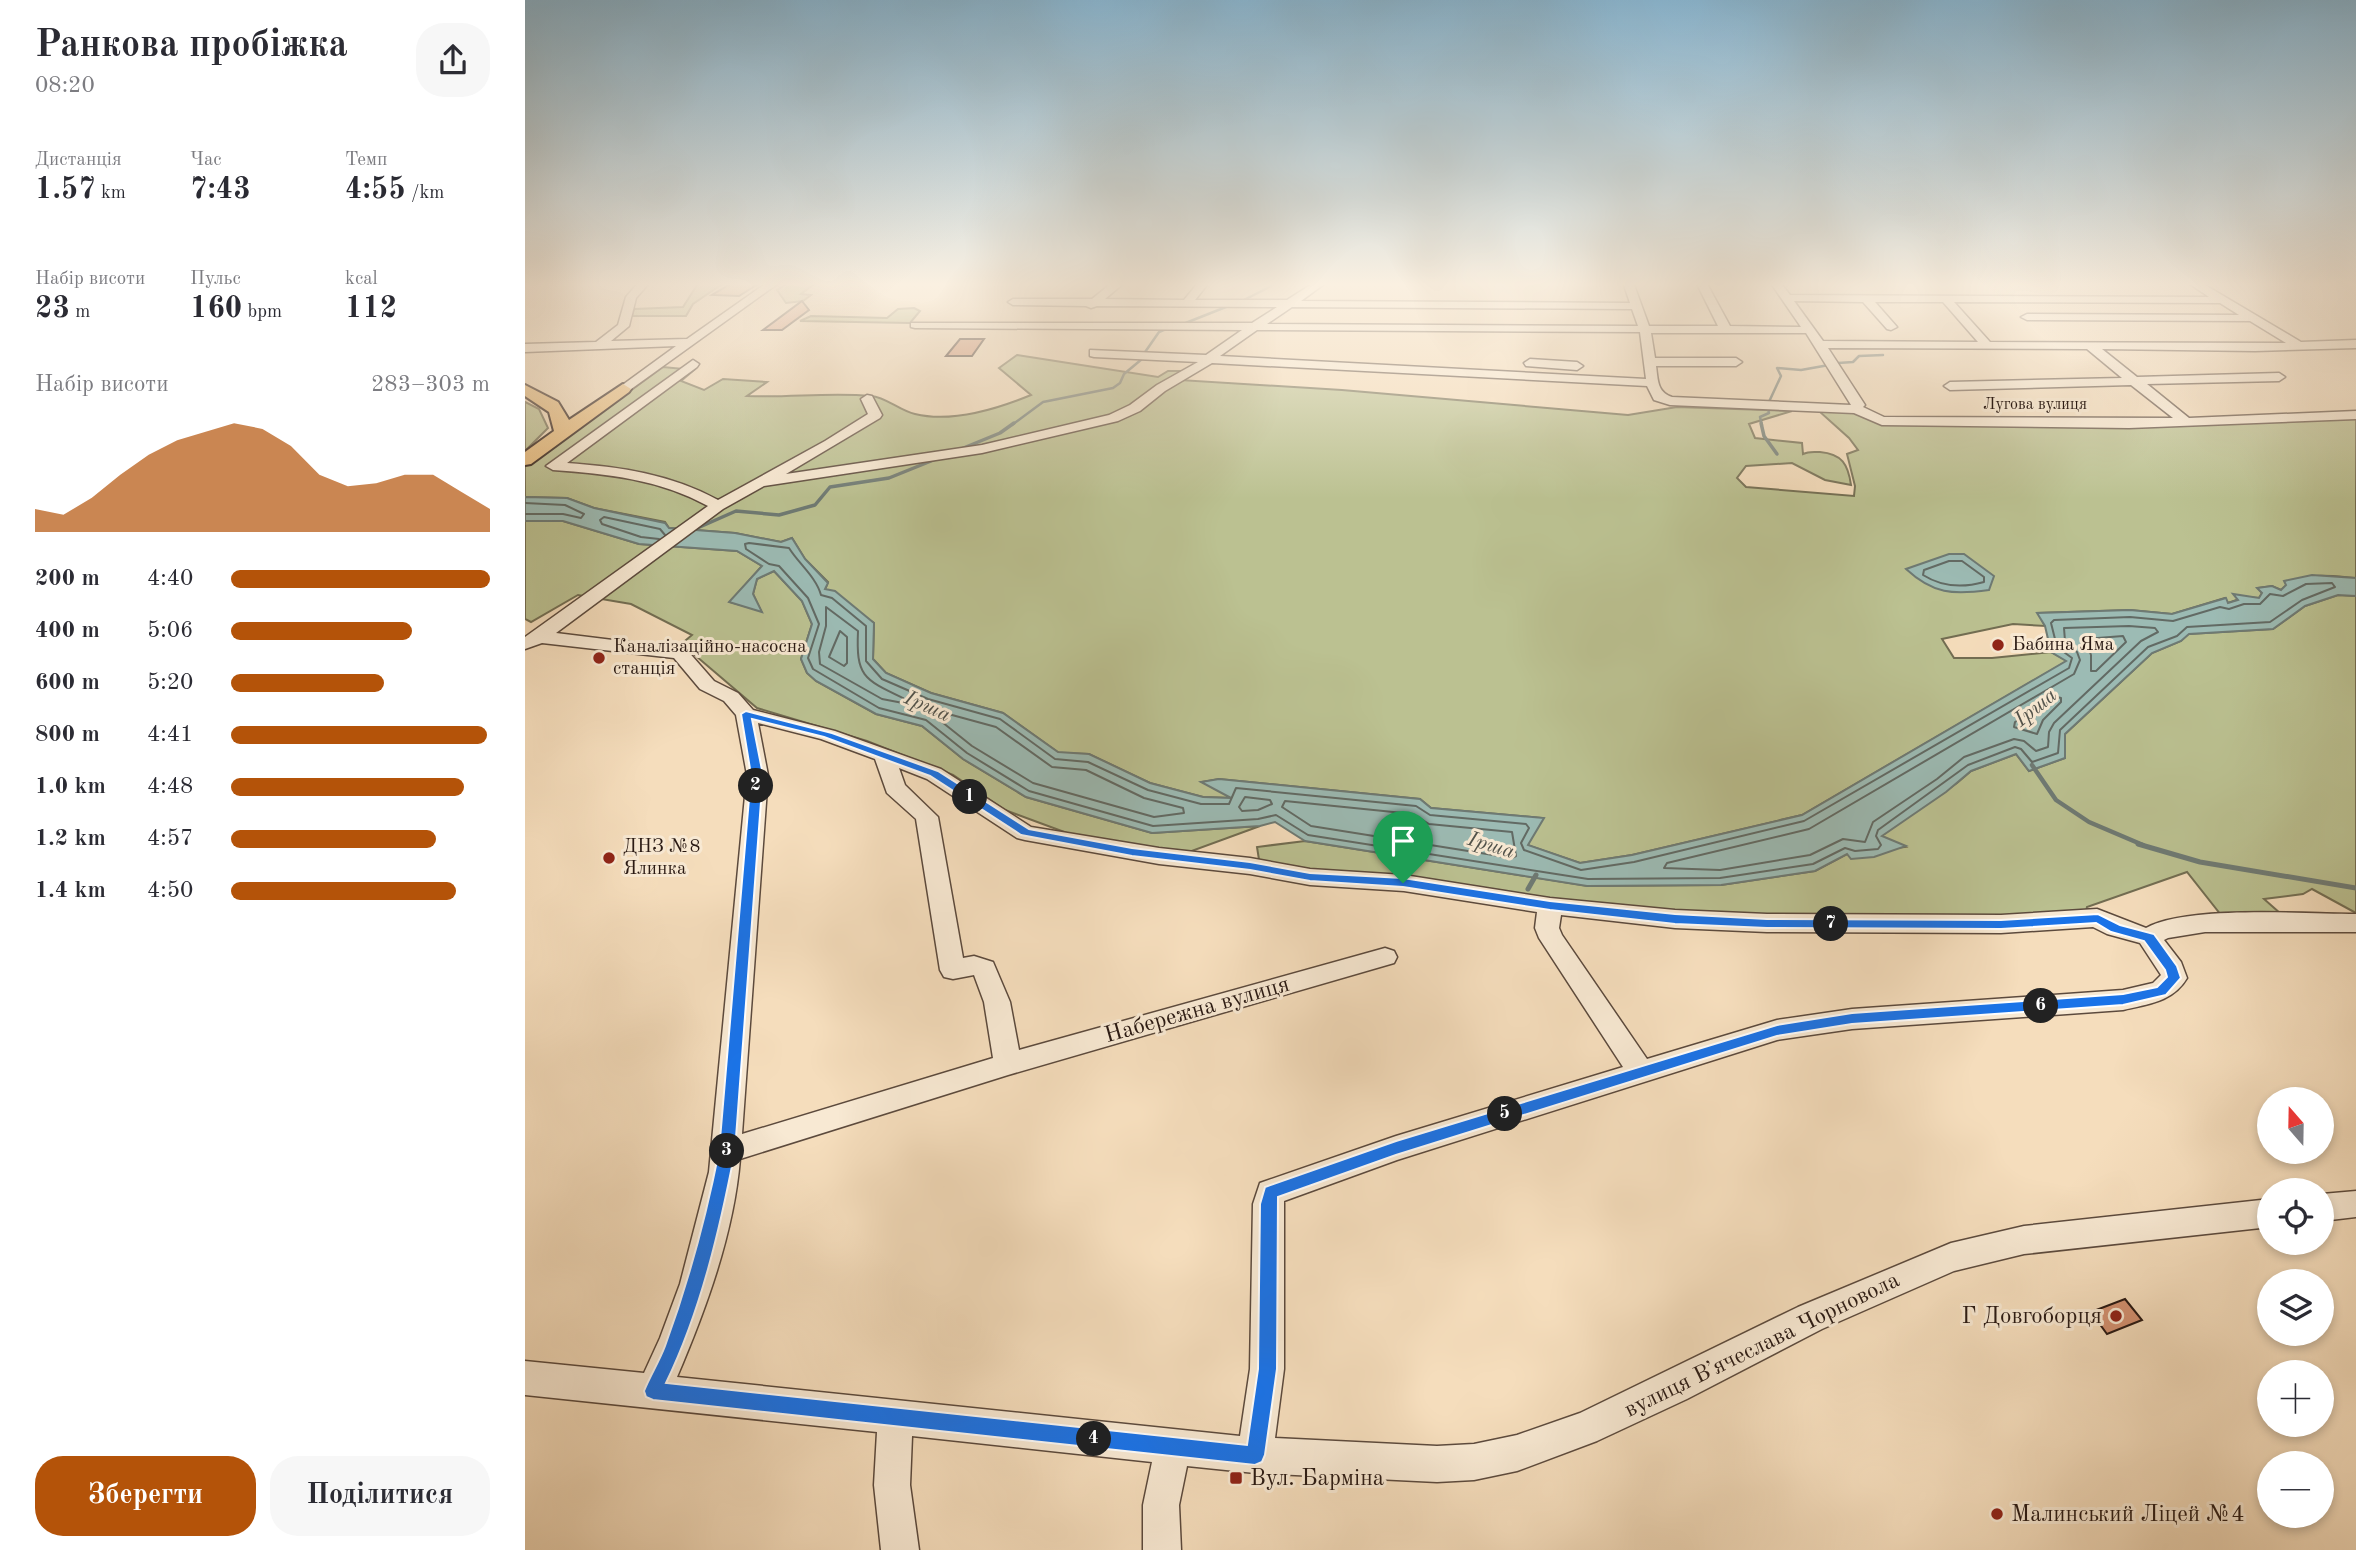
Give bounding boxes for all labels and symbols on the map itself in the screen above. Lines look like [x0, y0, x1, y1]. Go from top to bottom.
street label: Лугова вулиця [1983, 397, 2087, 413]
place label: Бабина Яма [2012, 636, 2115, 655]
marker: Бабина Яма [1990, 637, 2006, 653]
place label: Каналізаційно-насосна станція [613, 638, 807, 679]
marker: Каналізаційно-насосна станція [591, 650, 607, 666]
water label: Ірша [2010, 685, 2061, 732]
water label: Ірша [900, 687, 953, 726]
pin: 2 [739, 768, 773, 804]
pin: 1 [953, 780, 987, 814]
pin [1373, 811, 1433, 883]
water label: Ірша [1464, 829, 1517, 863]
place label: ДНЗ №8 Ялинка [623, 838, 701, 879]
marker: ДНЗ №8 Ялинка [601, 850, 617, 866]
pin: 7 [1813, 906, 1849, 942]
street label: Набережна вулиця [1102, 973, 1292, 1047]
pin: 6 [2023, 988, 2059, 1024]
north arrow [2257, 1087, 2335, 1164]
pin: 5 [1487, 1096, 1523, 1132]
pin: 3 [709, 1134, 745, 1168]
street label: вулиця Вʼячеслава Чорновола [1621, 1268, 1903, 1422]
place label: Г Довгоборця [1962, 1305, 2102, 1328]
marker: Г Довгоборця [2108, 1308, 2124, 1324]
pin: 4 [1077, 1422, 1111, 1456]
place label: Вул. Барміна [1250, 1467, 1384, 1490]
marker: Вул. Барміна [1228, 1470, 1244, 1486]
place label: Малинський Ліцей №4 [2011, 1503, 2245, 1526]
marker: Малинський Ліцей №4 [1989, 1506, 2005, 1522]

